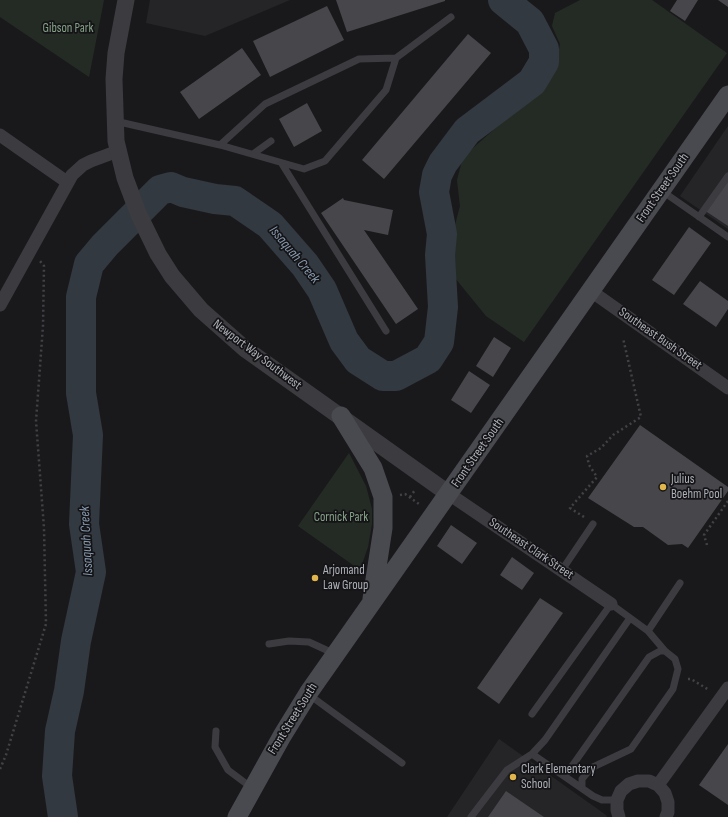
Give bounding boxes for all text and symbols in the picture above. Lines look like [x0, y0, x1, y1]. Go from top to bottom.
park label: Gibson Park [42, 21, 94, 37]
street label: Front Street South [633, 150, 693, 226]
water label: Issaquah Creek [265, 223, 323, 287]
street label: Southeast Bush Street [615, 305, 705, 373]
street label: Newport Way Southwest [210, 317, 304, 393]
street label: Front Street South [448, 415, 508, 491]
place label: Julius Boehm Pool [671, 472, 722, 503]
marker: Julius Boehm Pool [658, 482, 668, 492]
water label: Issaquah Creek [77, 506, 97, 576]
park label: Cornick Park [314, 510, 368, 526]
street label: Southeast Clark Street [486, 515, 576, 583]
place label: Arjomand Law Group [323, 563, 368, 594]
marker: Arjomand Law Group [310, 573, 320, 583]
street label: Front Street South [265, 681, 321, 757]
place label: Clark Elementary School [521, 762, 595, 793]
marker: Clark Elementary School [508, 772, 518, 782]

